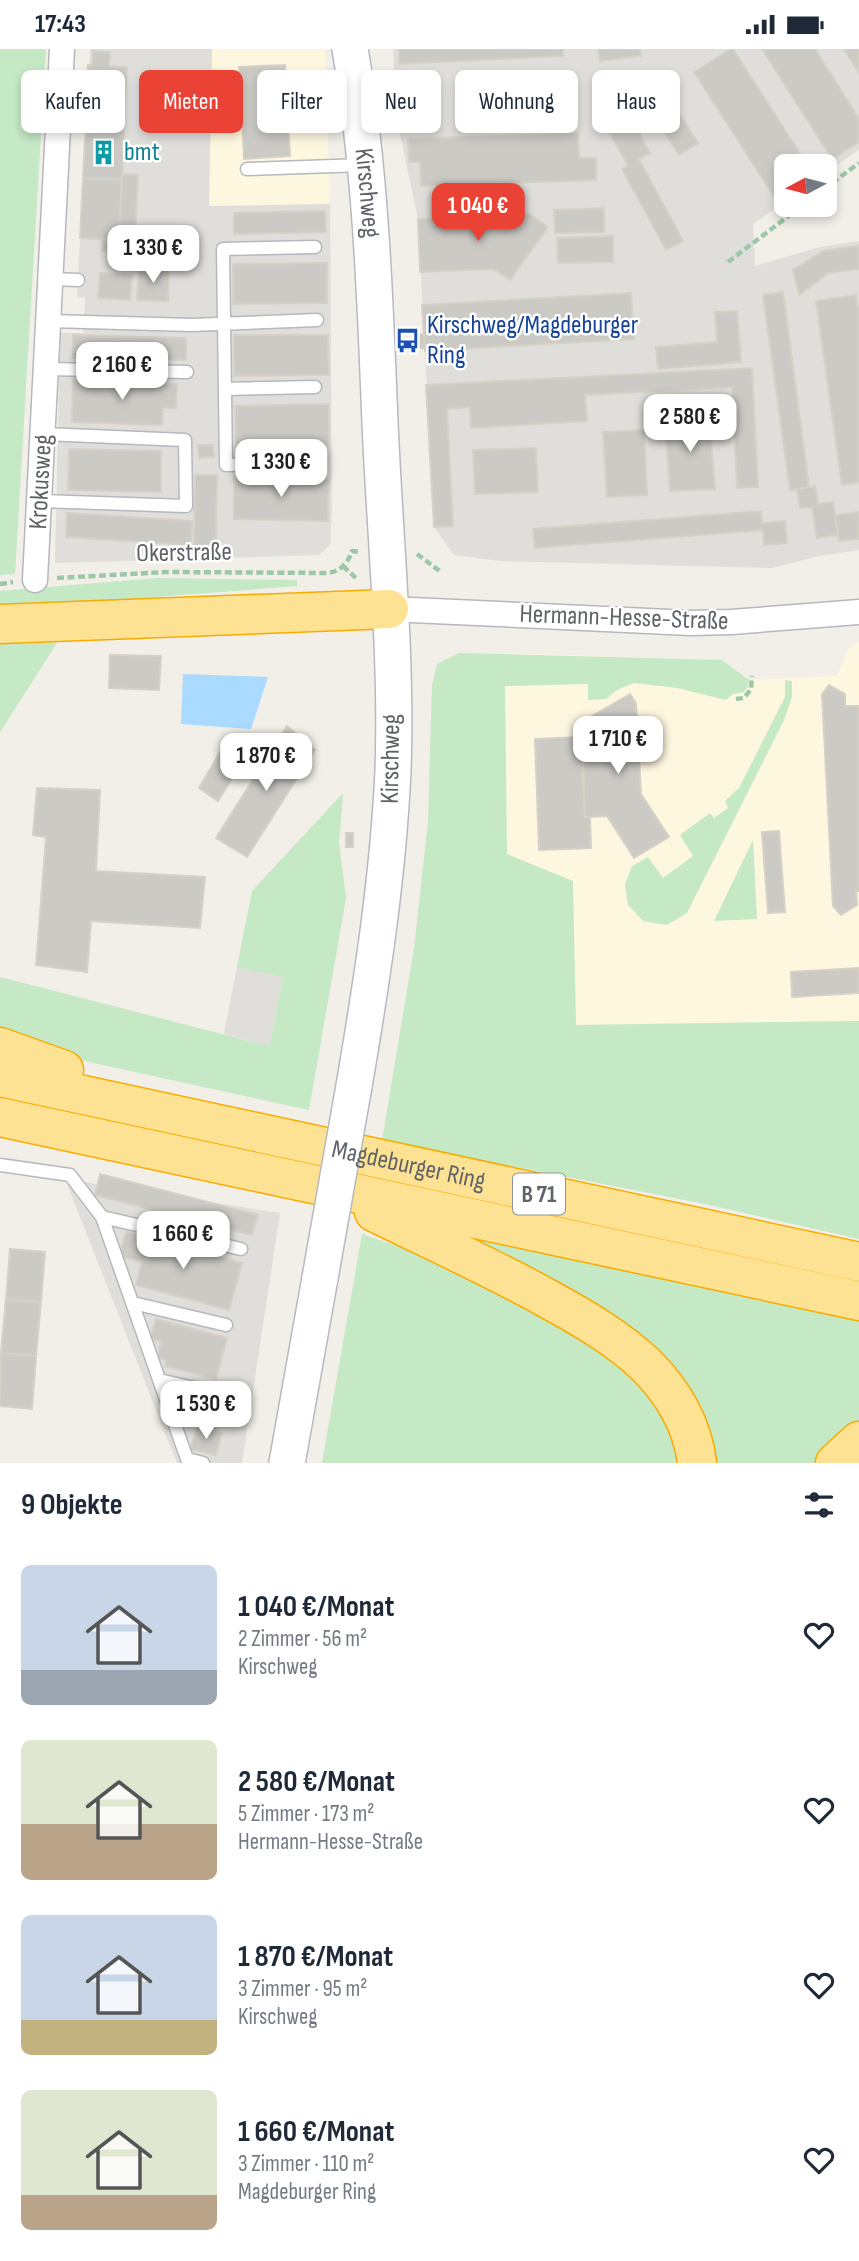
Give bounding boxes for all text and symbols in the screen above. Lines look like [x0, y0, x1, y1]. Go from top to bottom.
text: 17:43 [35, 9, 86, 40]
chip: Kaufen [21, 70, 125, 133]
chip: Mieten [139, 70, 243, 133]
chip: Filter [257, 70, 347, 133]
chip: Neu [361, 70, 441, 133]
chip: Wohnung [455, 70, 578, 133]
chip: Haus [592, 70, 680, 133]
place label: bmt [124, 137, 160, 168]
building icon: bmt [90, 138, 118, 166]
street label: Kirschweg [348, 146, 387, 239]
north arrow [774, 154, 836, 217]
map controls [774, 154, 837, 217]
pin: 1 040 € [413, 183, 543, 243]
text: 1 040 € [448, 192, 508, 220]
pin: 1 330 € [88, 225, 218, 285]
text: 1 330 € [123, 234, 183, 262]
place label: Kirschweg/Magdeburger Ring [427, 310, 639, 371]
bus stop icon: Kirschweg/Magdeburger Ring [393, 326, 421, 354]
pin: 2 160 € [57, 343, 187, 402]
text: 2 160 € [92, 351, 152, 379]
pin: 2 580 € [625, 395, 755, 454]
text: 2 580 € [660, 403, 720, 431]
street label: Krokusweg [23, 434, 59, 530]
pin: 1 330 € [216, 440, 346, 499]
text: 1 330 € [251, 448, 311, 476]
street label: Okerstraße [136, 537, 232, 569]
street label: Hermann-Hesse-Straße [519, 599, 729, 637]
street label: Kirschweg [375, 714, 407, 804]
pin: 1 710 € [553, 717, 683, 776]
text: 1 710 € [589, 725, 647, 753]
pin: 1 870 € [201, 733, 331, 793]
text: 1 870 € [236, 742, 296, 770]
street label: Magdeburger Ring [329, 1133, 488, 1197]
road number: B 71 [513, 1174, 565, 1215]
pin: 1 660 € [118, 1211, 248, 1271]
text: 1 660 € [153, 1220, 213, 1248]
pin: 1 530 € [141, 1381, 271, 1441]
text: 1 530 € [176, 1390, 236, 1418]
icon: filters [800, 1486, 838, 1524]
text: 9 Objekte [21, 1487, 123, 1523]
text: 1 040 €/Monat [238, 1589, 394, 1625]
icon: home [77, 1593, 161, 1677]
icon: heart [800, 1616, 838, 1654]
text: 2 Zimmer · 56 m² [238, 1625, 367, 1653]
text: Kirschweg [238, 1653, 318, 1681]
text: 2 580 €/Monat [238, 1764, 395, 1800]
icon: home [77, 1768, 161, 1852]
icon: heart [800, 1791, 838, 1829]
text: 5 Zimmer · 173 m² [238, 1800, 374, 1828]
text: Hermann-Hesse-Straße [238, 1828, 423, 1856]
text: 1 870 €/Monat [238, 1939, 393, 1975]
icon: home [77, 1943, 161, 2027]
icon: heart [800, 1966, 838, 2004]
text: 3 Zimmer · 95 m² [238, 1975, 367, 2003]
text: Kirschweg [238, 2003, 318, 2031]
text: 1 660 €/Monat [238, 2114, 394, 2150]
icon: home [77, 2118, 161, 2202]
icon: heart [800, 2141, 838, 2179]
text: 3 Zimmer · 110 m² [238, 2150, 374, 2178]
text: Magdeburger Ring [238, 2178, 376, 2206]

